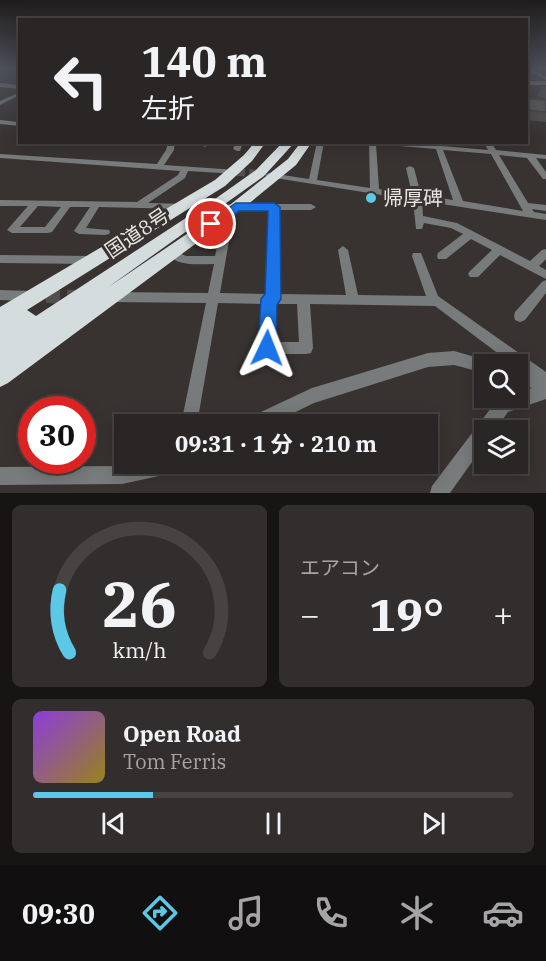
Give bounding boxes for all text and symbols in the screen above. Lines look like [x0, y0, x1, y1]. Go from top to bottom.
text: 140 m [141, 34, 267, 89]
icon: left [42, 42, 120, 120]
text: 左折 [141, 90, 195, 125]
place label: 帰厚碑 [383, 184, 443, 211]
marker: 帰厚碑 [364, 191, 378, 205]
pin [185, 198, 236, 249]
street label: 国道8号 [99, 201, 174, 264]
icon: arrive [194, 207, 227, 240]
position arrow [235, 316, 299, 380]
map controls [474, 354, 528, 474]
button: search [474, 354, 528, 408]
speed limit sign: 30 [18, 396, 96, 474]
button: layers [474, 420, 528, 474]
text: 09:31 · 1 分 · 210 m [175, 429, 377, 458]
text: エアコン [300, 554, 380, 581]
text: 26 [102, 563, 177, 644]
text: 19° [369, 585, 444, 643]
text: − [300, 593, 320, 636]
text: + [493, 593, 513, 636]
text: km/h [112, 636, 167, 664]
text: Open Road [123, 719, 241, 748]
text: Tom Ferris [123, 748, 226, 775]
icon: previous [97, 807, 130, 840]
icon: pause [257, 807, 290, 840]
icon: next [417, 807, 450, 840]
icon: directions [139, 892, 181, 934]
icon: music [225, 892, 267, 934]
icon: phone [310, 892, 352, 934]
icon: climate [396, 892, 438, 934]
icon: car [482, 892, 524, 934]
text: 09:30 [22, 896, 95, 931]

